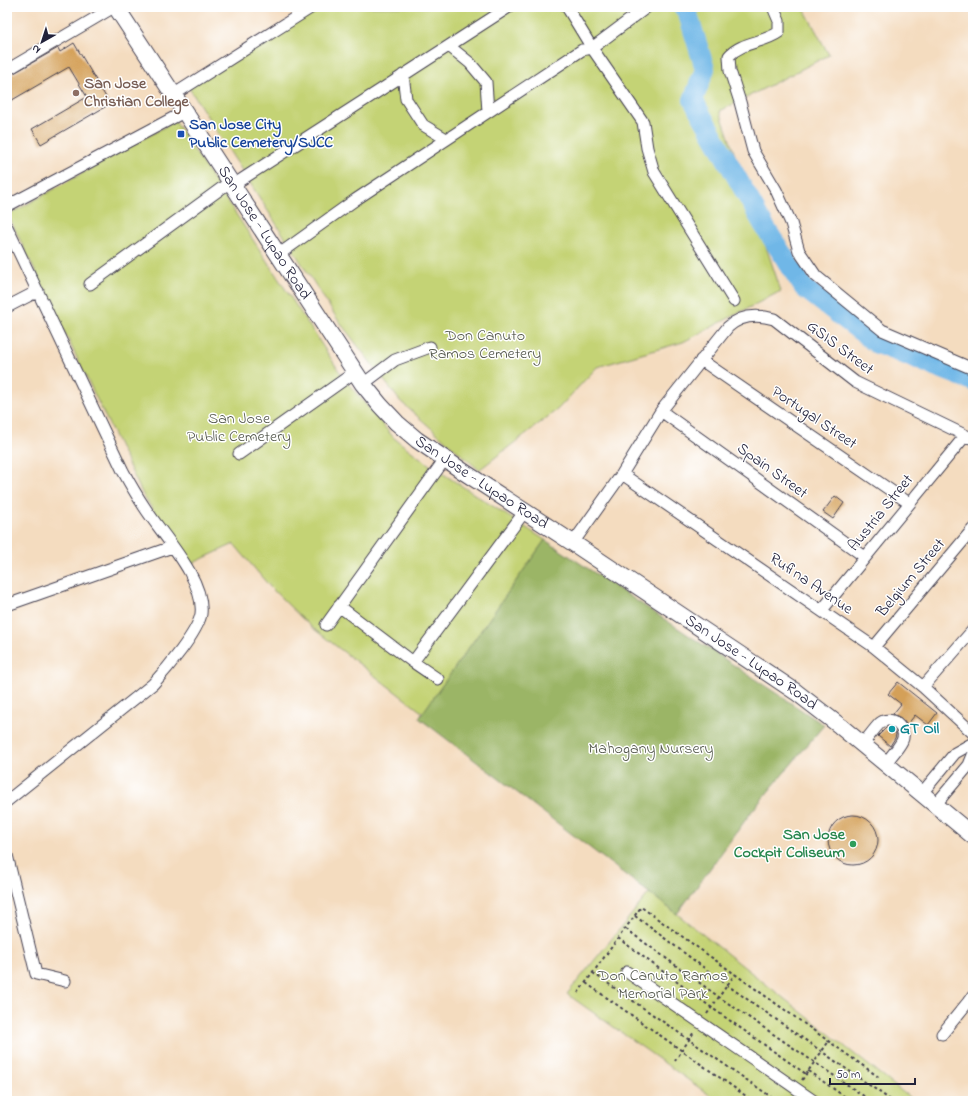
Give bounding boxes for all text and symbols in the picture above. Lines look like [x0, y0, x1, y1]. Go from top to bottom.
north arrow [22, 22, 62, 62]
text: N [28, 40, 44, 58]
place label: San Jose Christian College [84, 72, 190, 115]
marker: San Jose Christian College [71, 88, 81, 98]
place label: San Jose City Public Cemetery/SJCC [189, 113, 333, 156]
marker: San Jose City Public Cemetery/SJCC [176, 129, 186, 139]
street label: San Jose - Lupao Road [211, 161, 317, 305]
street label: GSIS Street [801, 315, 879, 382]
park label: Don Canuto Ramos Cemetery [429, 324, 541, 366]
street label: Portugal Street [766, 380, 862, 456]
park label: San Jose Public Cemetery [187, 407, 291, 449]
street label: San Jose - Lupao Road [410, 430, 553, 536]
street label: Spain Street [731, 437, 813, 505]
street label: Austria Street [842, 469, 920, 557]
street label: Belgium Street [870, 533, 952, 623]
street label: Rufina Avenue [764, 547, 858, 621]
street label: San Jose - Lupao Road [680, 609, 822, 716]
place label: GT Oil [900, 717, 940, 741]
marker: GT Oil [887, 724, 897, 734]
park label: Mahogany Nursery [589, 737, 714, 761]
place label: San Jose Cockpit Coliseum [734, 823, 846, 865]
marker: San Jose Cockpit Coliseum [848, 839, 858, 849]
park label: Don Canuto Ramos Memorial Park [597, 964, 728, 1006]
scale bar [830, 1060, 915, 1086]
text: 50 m [836, 1066, 860, 1084]

